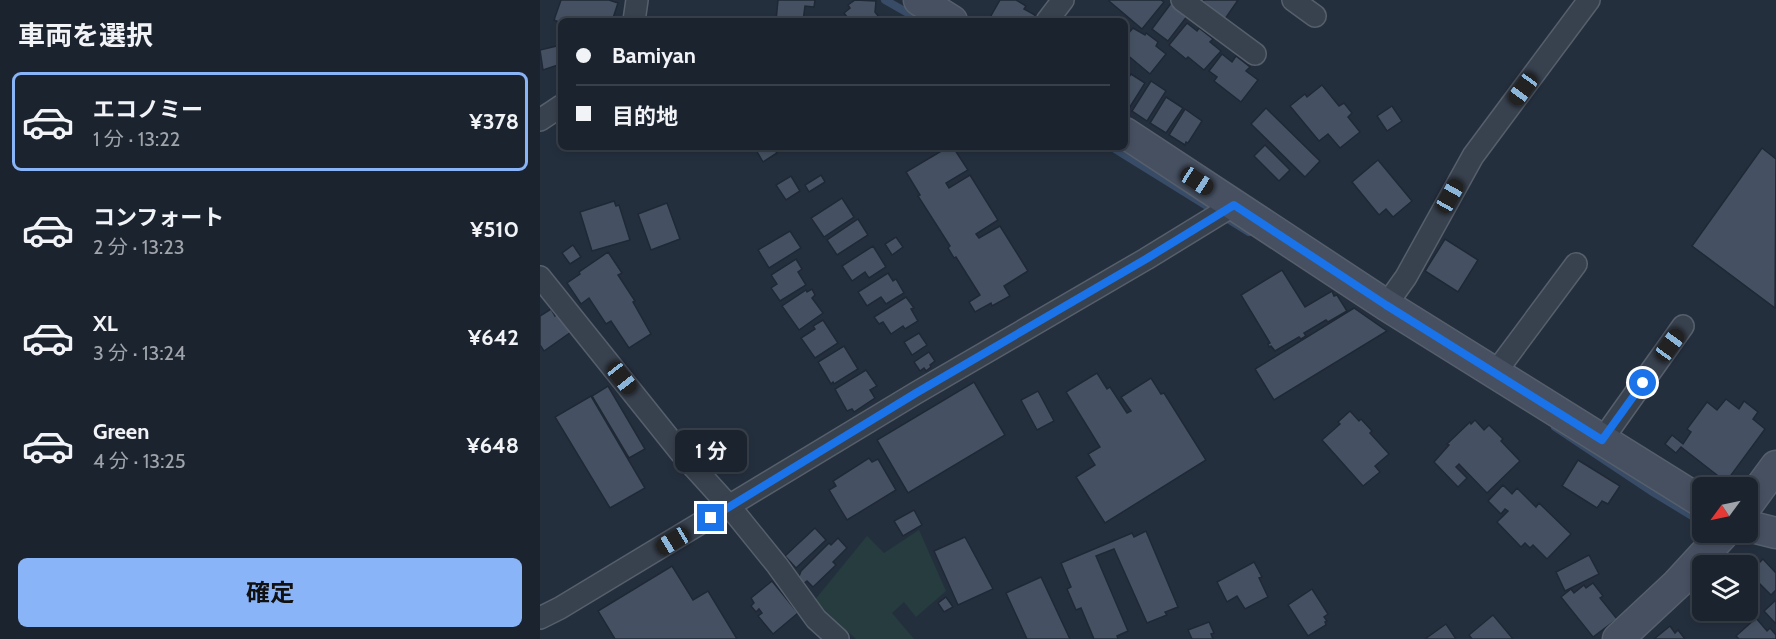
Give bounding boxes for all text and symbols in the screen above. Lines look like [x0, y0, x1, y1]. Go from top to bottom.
text: 車両を選択 [18, 19, 153, 52]
text: Bamiyan [612, 42, 696, 69]
car [1505, 69, 1541, 109]
icon: car [21, 95, 75, 149]
text: エコノミー [93, 96, 203, 123]
text: 目的地 [612, 103, 678, 130]
text: ¥378 [469, 108, 519, 135]
text: 1 分 · 13:22 [93, 127, 180, 151]
car [1177, 164, 1217, 198]
car [1433, 176, 1467, 216]
icon: car [21, 203, 75, 257]
text: コンフォート [93, 204, 224, 231]
text: ¥510 [470, 216, 519, 243]
text: 2 分 · 13:23 [93, 235, 185, 259]
text: XL [93, 310, 118, 337]
icon: car [21, 311, 75, 365]
text: ¥642 [468, 324, 519, 351]
car [1652, 325, 1688, 365]
text: 3 分 · 13:24 [93, 341, 186, 365]
car [604, 358, 640, 398]
route start [1629, 369, 1656, 396]
text: Green [93, 418, 149, 445]
icon: car [21, 419, 75, 473]
callout: 1 分 [675, 431, 747, 473]
text: ¥648 [466, 432, 519, 459]
text: 1 分 [695, 439, 727, 463]
text: 4 分 · 13:25 [93, 449, 186, 473]
north arrow [1692, 477, 1758, 543]
map controls [1692, 477, 1758, 621]
route end [697, 504, 724, 531]
car [653, 524, 693, 558]
button: layers [1692, 555, 1758, 621]
button: 確定 [18, 558, 522, 627]

